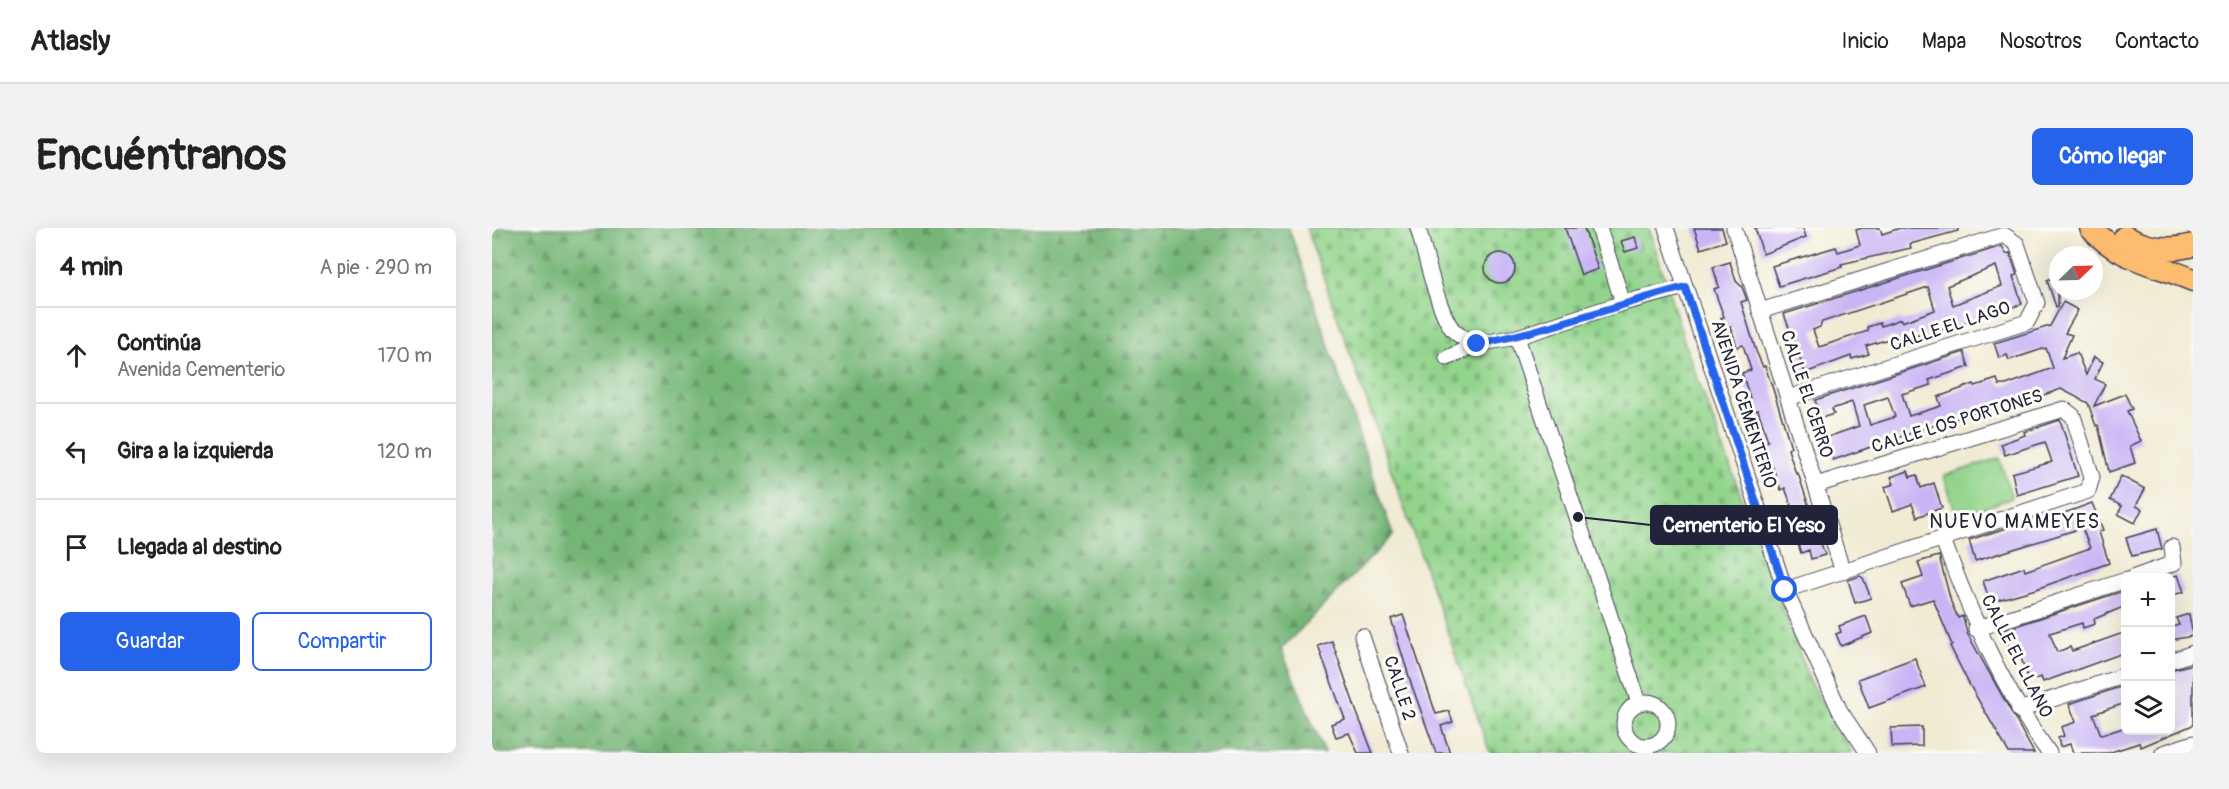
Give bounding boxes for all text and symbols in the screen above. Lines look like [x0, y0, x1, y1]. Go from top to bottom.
text: Atlasly [30, 24, 110, 59]
text: Inicio [1842, 28, 1889, 55]
text: Mapa [1922, 28, 1966, 55]
text: Nosotros [1999, 28, 2082, 55]
text: Contacto [2115, 28, 2199, 55]
button: Cómo llegar [2032, 128, 2193, 185]
text: Encuéntranos [36, 130, 286, 182]
north arrow [2049, 246, 2103, 300]
text: 4 min [60, 251, 123, 283]
text: A pie · 290 m [319, 255, 432, 280]
street label: CALLE EL LAGO [1887, 296, 2013, 357]
street label: AVENIDA CEMENTERIO [1705, 317, 1782, 491]
street label: CALLE EL CERRO [1775, 328, 1838, 461]
text: Continúa [117, 329, 201, 357]
route end [1463, 330, 1489, 356]
icon: ahead [60, 339, 93, 372]
text: 170 m [378, 343, 432, 368]
text: Avenida Cementerio [117, 357, 285, 382]
street label: CALLE LOS PORTONES [1869, 385, 2045, 458]
icon: left [60, 435, 93, 468]
text: Gira a la izquierda [117, 437, 274, 465]
text: 120 m [377, 439, 432, 464]
callout: Cementerio El Yeso [1651, 506, 1837, 544]
district label: NUEVO MAMEYES [1929, 509, 2101, 534]
text: Cementerio El Yeso [1663, 513, 1826, 538]
icon: arrive [60, 531, 93, 564]
text: Llegada al destino [117, 533, 282, 561]
map controls [2121, 573, 2175, 735]
button: + [2121, 573, 2175, 627]
route start [1771, 576, 1797, 602]
street label: CALLE EL LLANO [1976, 591, 2058, 722]
button: Guardar [60, 612, 240, 671]
button: Compartir [252, 612, 432, 671]
button: − [2121, 627, 2175, 681]
street label: CALLE 2 [1378, 653, 1421, 723]
button: layers [2121, 681, 2175, 735]

